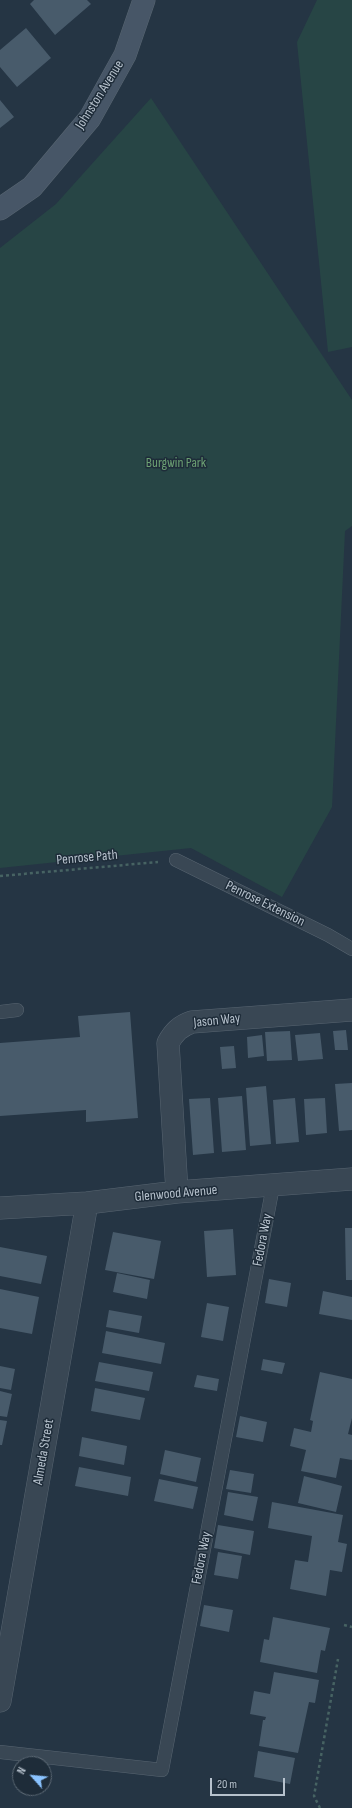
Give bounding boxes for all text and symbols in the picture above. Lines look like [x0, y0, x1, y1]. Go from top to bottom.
street label: Johnston Avenue [72, 57, 128, 133]
park label: Burgwin Park [146, 455, 206, 471]
street label: Penrose Path [56, 847, 118, 869]
street label: Penrose Extension [223, 878, 307, 930]
street label: Jason Way [193, 1010, 241, 1032]
street label: Glenwood Avenue [134, 1182, 218, 1206]
street label: Fedora Way [250, 1212, 276, 1268]
street label: Almeda Street [30, 1418, 58, 1486]
street label: Fedora Way [189, 1530, 215, 1586]
north arrow [12, 1756, 52, 1796]
text: N [15, 1765, 29, 1776]
scale bar [212, 1770, 287, 1796]
text: 20 m [217, 1777, 237, 1792]

